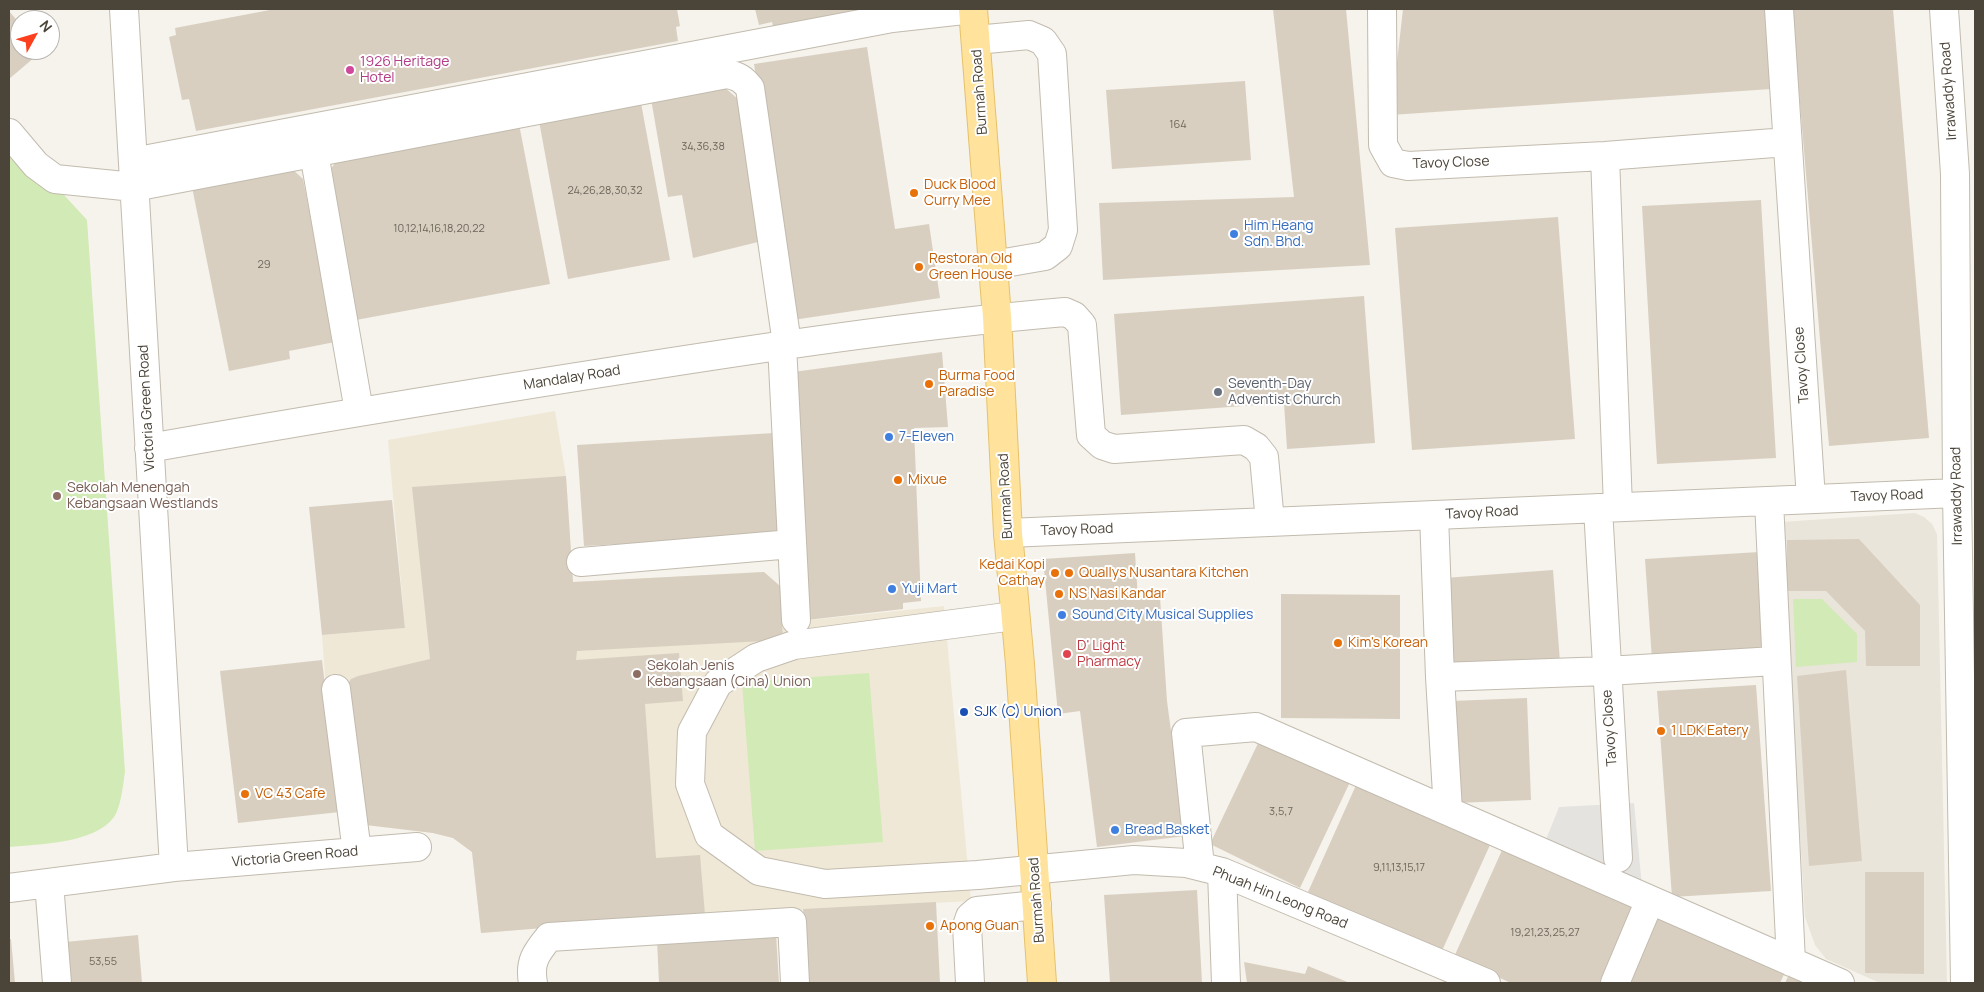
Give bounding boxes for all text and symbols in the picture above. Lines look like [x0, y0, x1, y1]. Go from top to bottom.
north arrow [10, 10, 60, 60]
text: N [36, 16, 57, 36]
street label: Irrawaddy Road [1937, 41, 1961, 141]
street label: Burmah Road [969, 49, 991, 135]
place label: 1926 Heritage Hotel [360, 54, 450, 86]
marker: 1926 Heritage Hotel [344, 64, 356, 76]
house number: 164 [1169, 118, 1187, 132]
house number: 34,36,38 [681, 140, 725, 154]
street label: Tavoy Close [1412, 153, 1490, 173]
place label: Duck Blood Curry Mee [924, 177, 996, 210]
house number: 24,26,28,30,32 [568, 184, 642, 198]
marker: Duck Blood Curry Mee [908, 187, 920, 199]
place label: Him Heang Sdn. Bhd. [1244, 218, 1314, 250]
house number: 10,12,14,16,18,20,22 [393, 222, 485, 236]
marker: Him Heang Sdn. Bhd. [1228, 228, 1240, 240]
place label: Restoran Old Green House [929, 251, 1013, 284]
house number: 29 [257, 258, 271, 272]
marker: Restoran Old Green House [913, 261, 925, 273]
street label: Tavoy Close [1791, 326, 1813, 404]
street label: Victoria Green Road [135, 344, 159, 472]
street label: Mandalay Road [522, 362, 622, 394]
place label: Burma Food Paradise [939, 368, 1015, 401]
place label: Seventh-Day Adventist Church [1228, 376, 1341, 408]
marker: Burma Food Paradise [923, 378, 935, 390]
marker: Seventh-Day Adventist Church [1212, 386, 1224, 398]
place label: 7-Eleven [899, 429, 954, 445]
marker: 7-Eleven [883, 431, 895, 443]
street label: Irrawaddy Road [1948, 447, 1966, 545]
street label: Burmah Road [995, 453, 1017, 539]
place label: Mixue [908, 472, 947, 488]
marker: Mixue [892, 474, 904, 486]
place label: Sekolah Menengah Kebangsaan Westlands [67, 480, 218, 512]
street label: Tavoy Road [1850, 486, 1924, 506]
marker: Sekolah Menengah Kebangsaan Westlands [51, 490, 63, 502]
street label: Tavoy Road [1445, 503, 1519, 523]
street label: Tavoy Road [1040, 520, 1114, 540]
place label: Kedai Kopi Cathay [979, 557, 1045, 590]
place label: Quallys Nusantara Kitchen [1079, 565, 1249, 581]
marker: Kedai Kopi Cathay [1049, 567, 1061, 579]
marker: Quallys Nusantara Kitchen [1063, 567, 1075, 579]
place label: Yuji Mart [902, 581, 957, 597]
marker: Yuji Mart [886, 583, 898, 595]
place label: NS Nasi Kandar [1069, 586, 1166, 602]
marker: NS Nasi Kandar [1053, 588, 1065, 600]
place label: Sound City Musical Supplies [1072, 607, 1253, 623]
marker: Sound City Musical Supplies [1056, 609, 1068, 621]
place label: Kim's Korean [1348, 635, 1428, 651]
marker: Kim's Korean [1332, 637, 1344, 649]
place label: D' Light Pharmacy [1077, 638, 1141, 670]
marker: D' Light Pharmacy [1061, 648, 1073, 660]
place label: Sekolah Jenis Kebangsaan (Cina) Union [647, 658, 811, 690]
marker: Sekolah Jenis Kebangsaan (Cina) Union [631, 668, 643, 680]
street label: Tavoy Close [1599, 689, 1621, 767]
place label: SJK (C) Union [974, 704, 1062, 720]
marker: SJK (C) Union [958, 706, 970, 718]
place label: 1 LDK Eatery [1671, 723, 1749, 739]
marker: 1 LDK Eatery [1655, 725, 1667, 737]
place label: VC 43 Cafe [255, 786, 325, 802]
marker: VC 43 Cafe [239, 788, 251, 800]
house number: 3,5,7 [1269, 805, 1293, 819]
place label: Bread Basket [1125, 822, 1210, 838]
marker: Bread Basket [1109, 824, 1121, 836]
street label: Victoria Green Road [231, 843, 359, 871]
street label: Burmah Road [1026, 857, 1048, 943]
house number: 9,11,13,15,17 [1373, 861, 1425, 875]
street label: Phuah Hin Leong Road [1210, 863, 1350, 933]
place label: Apong Guan [940, 918, 1019, 934]
marker: Apong Guan [924, 920, 936, 932]
house number: 19,21,23,25,27 [1510, 926, 1580, 940]
house number: 53,55 [89, 955, 117, 969]

